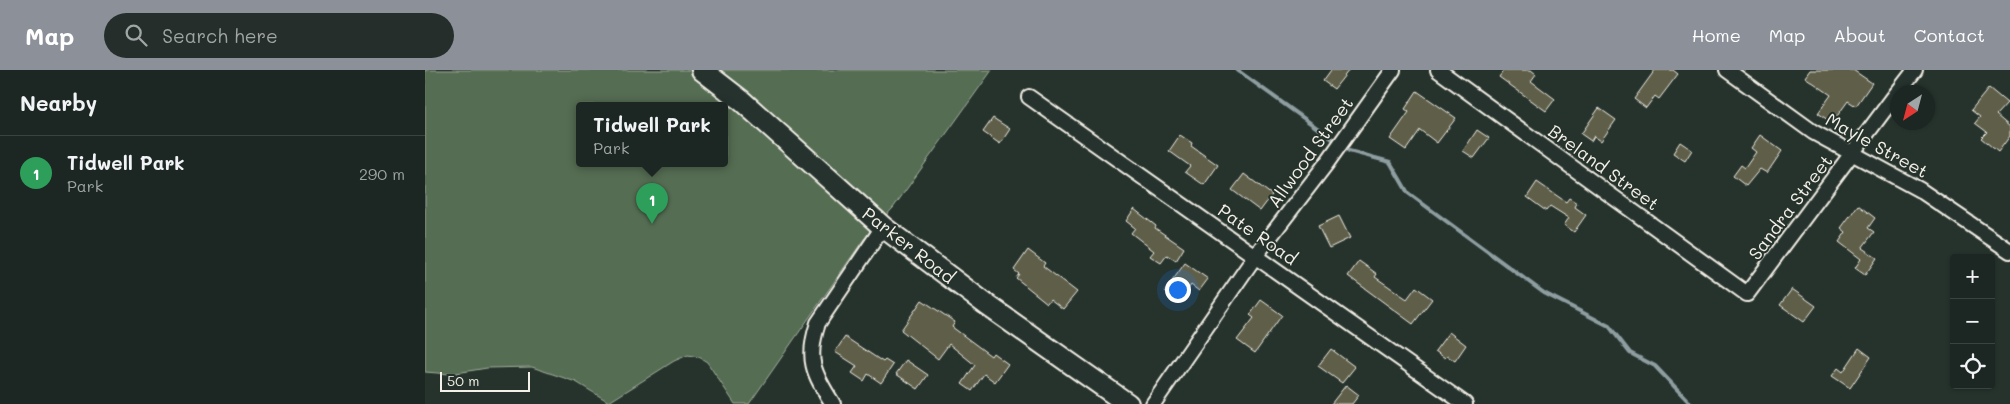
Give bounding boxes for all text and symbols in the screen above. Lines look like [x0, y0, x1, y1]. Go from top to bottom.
search box [104, 13, 454, 58]
text: Map [25, 20, 74, 51]
icon: search [122, 21, 150, 49]
text: Search here [162, 23, 278, 48]
text: Home [1692, 23, 1741, 47]
text: Map [1769, 23, 1805, 47]
text: About [1833, 23, 1886, 47]
text: Contact [1914, 23, 1985, 47]
north arrow [1890, 85, 1935, 130]
text: Nearby [20, 89, 97, 116]
street label: Allwood Street [1262, 92, 1358, 212]
popup [576, 102, 728, 167]
street label: Mayle Street [1821, 107, 1933, 183]
text: Tidwell Park [593, 112, 711, 137]
street label: Breland Street [1544, 119, 1664, 215]
text: Park [593, 137, 630, 158]
street label: Sandra Street [1742, 149, 1838, 265]
text: Tidwell Park [67, 150, 185, 175]
text: 1 [32, 163, 40, 184]
text: 290 m [359, 163, 405, 184]
text: Park [67, 175, 103, 196]
pin: 1 [636, 183, 668, 224]
street label: Pate Road [1213, 198, 1303, 270]
street label: Parker Road [858, 201, 960, 289]
map controls [1950, 254, 1995, 389]
button: + [1950, 254, 1995, 299]
your location [1165, 277, 1191, 303]
button: − [1950, 299, 1995, 344]
button: locate [1950, 344, 1995, 389]
scale bar [440, 369, 530, 392]
text: 50 m [447, 371, 479, 390]

